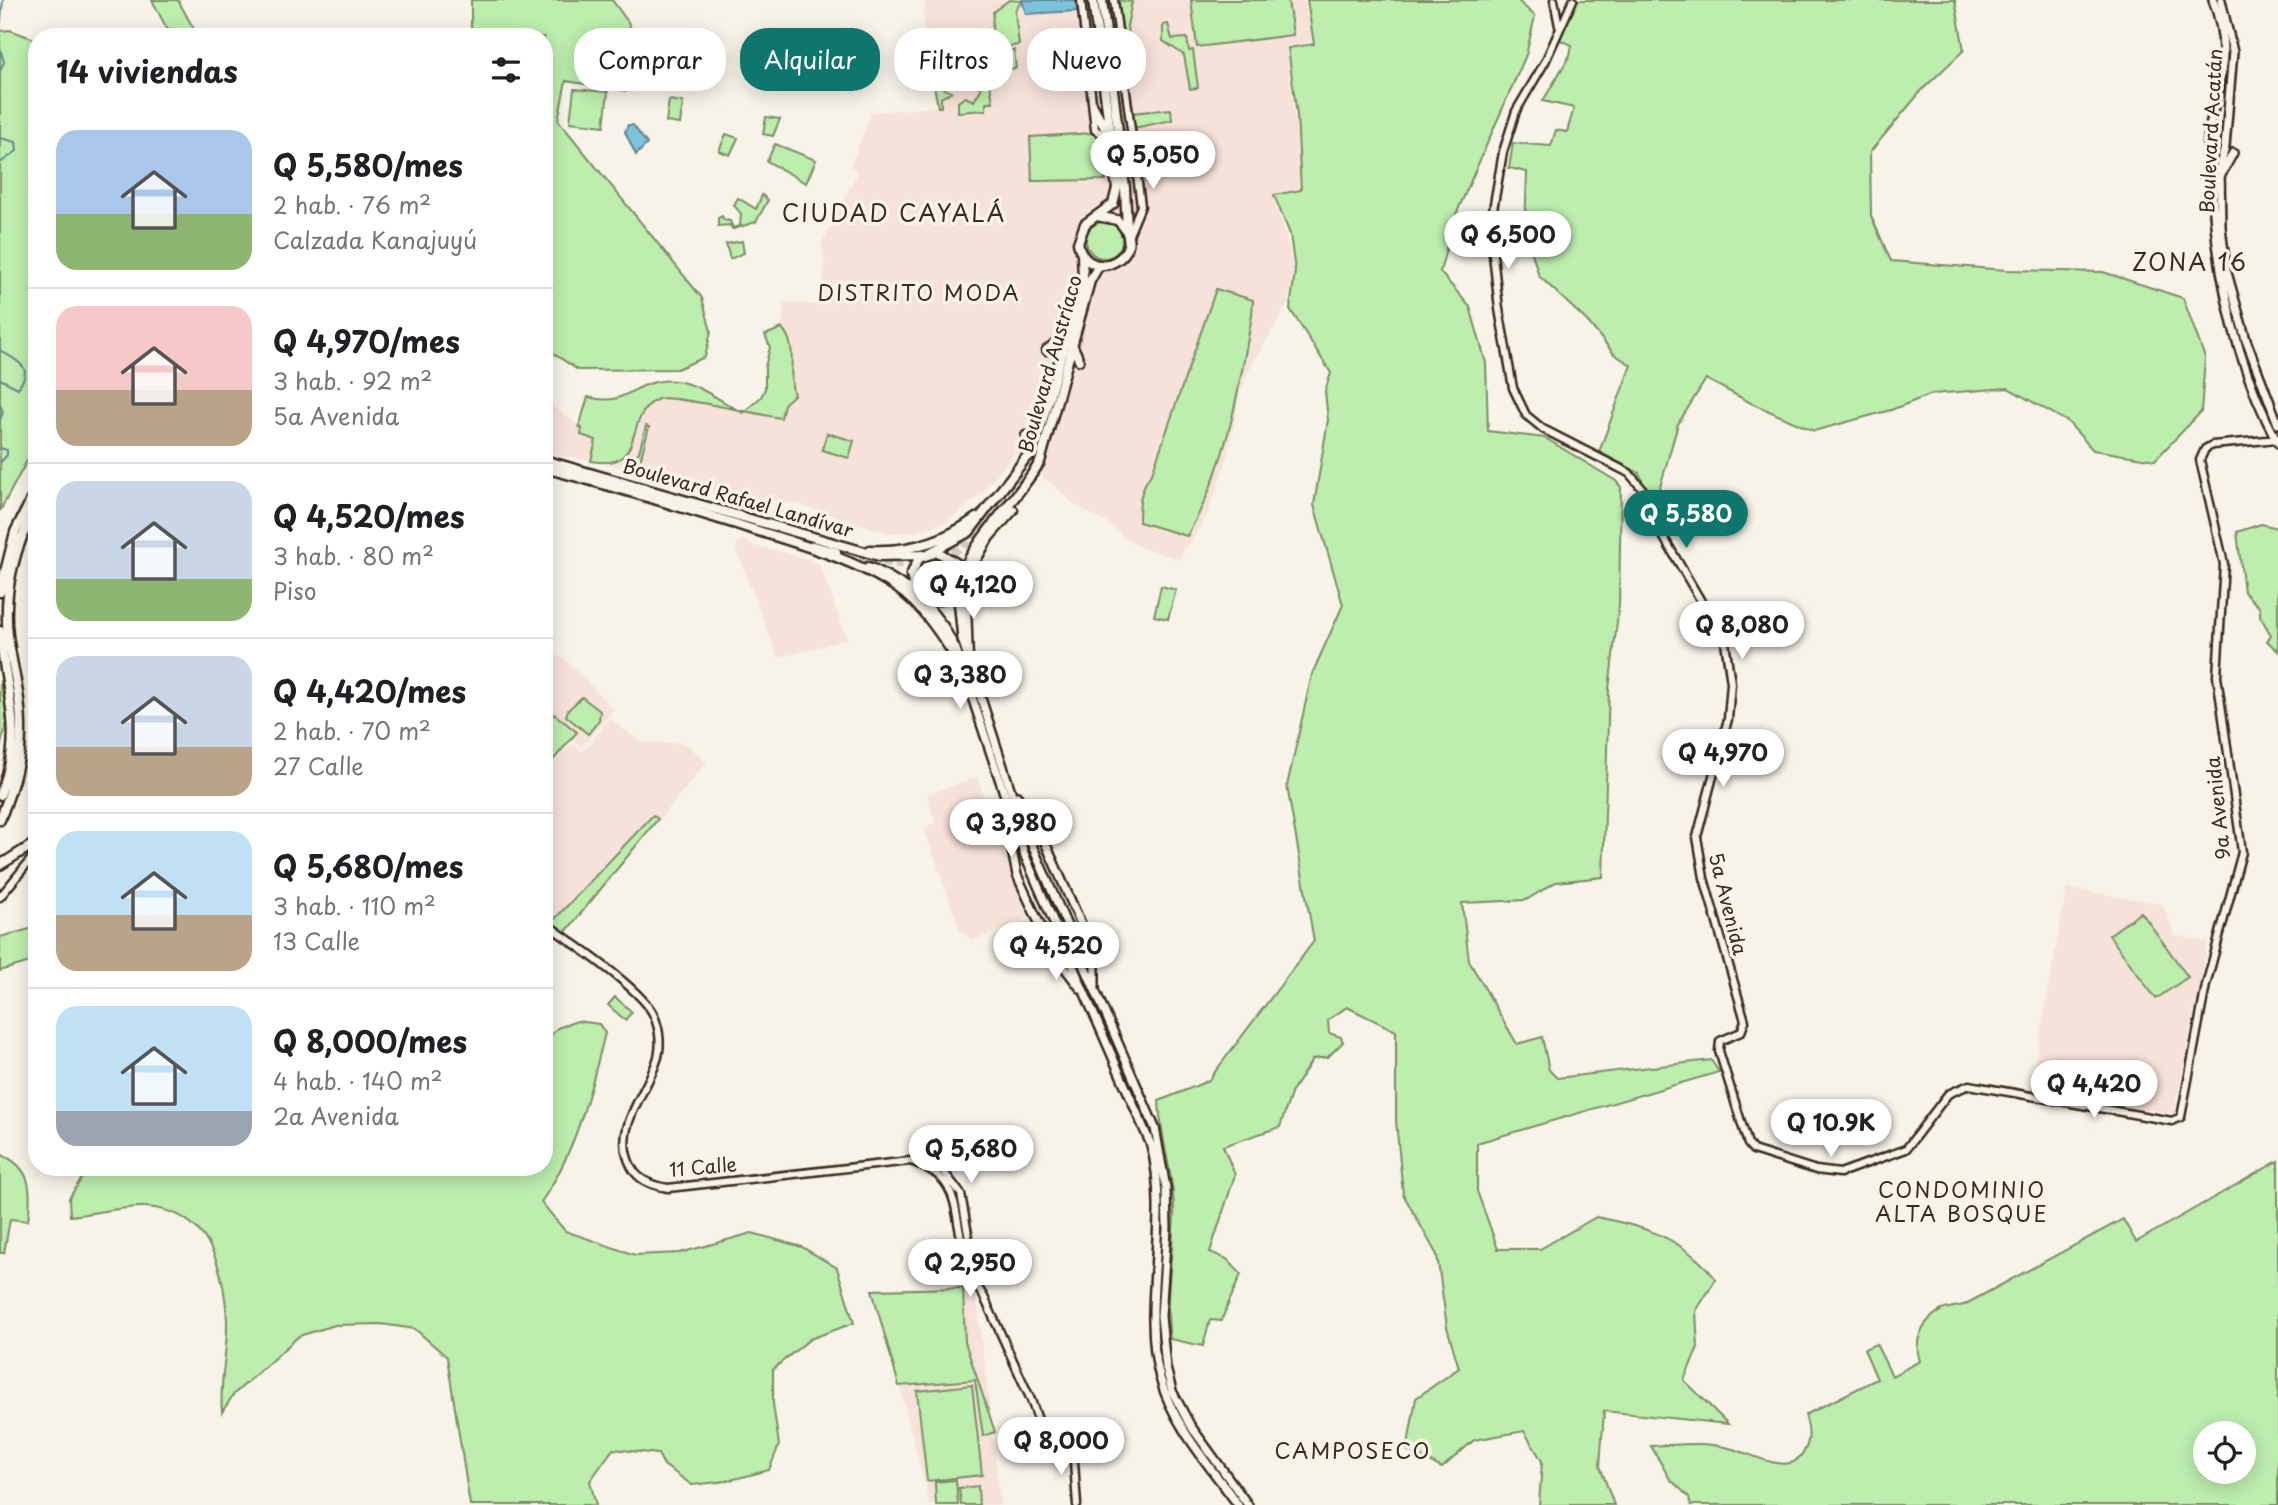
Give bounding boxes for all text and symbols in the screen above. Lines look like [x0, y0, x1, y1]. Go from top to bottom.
chip: Comprar [574, 28, 726, 91]
chip: Alquilar [740, 28, 880, 91]
chip: Filtros [894, 28, 1013, 91]
chip: Nuevo [1027, 28, 1146, 91]
text: 14 viviendas [56, 48, 238, 93]
street label: Boulevard Acatán [2192, 48, 2228, 214]
icon: filters [487, 51, 525, 89]
pin: Q 5,050 [1088, 132, 1218, 191]
text: Q 5,050 [1106, 136, 1200, 171]
text: Q 5,580/mes [273, 142, 463, 187]
icon: home [112, 158, 196, 242]
text: 2 hab. · 76 m² [273, 187, 431, 222]
district label: CIUDAD CAYALÁ [782, 195, 1006, 230]
pin: Q 6,500 [1443, 212, 1573, 271]
text: Q 6,500 [1460, 216, 1556, 251]
text: Calzada Kanajuyú [273, 222, 477, 257]
district label: ZONA 16 [2132, 244, 2248, 279]
street label: Boulevard Austríaco [1010, 272, 1088, 456]
district label: DISTRITO MODA [817, 276, 1021, 308]
text: Q 4,970/mes [273, 318, 460, 363]
icon: home [112, 334, 196, 418]
text: 3 hab. · 92 m² [273, 363, 432, 398]
text: 5a Avenida [273, 398, 399, 433]
street label: Boulevard Rafael Landívar [620, 451, 857, 543]
pin: Q 5,580 [1621, 490, 1751, 550]
text: Q 4,520/mes [273, 493, 465, 538]
text: Q 5,580 [1640, 495, 1732, 530]
icon: home [112, 509, 196, 593]
text: 3 hab. · 80 m² [273, 538, 434, 573]
pin: Q 4,120 [908, 562, 1038, 621]
text: Q 4,120 [929, 566, 1017, 601]
text: Piso [273, 573, 317, 608]
pin: Q 8,080 [1677, 602, 1807, 661]
text: Q 8,080 [1695, 606, 1789, 641]
pin: Q 3,380 [895, 652, 1025, 711]
text: Q 3,380 [913, 656, 1007, 691]
text: Q 4,420/mes [273, 668, 466, 713]
icon: home [112, 684, 196, 768]
text: 2 hab. · 70 m² [273, 713, 431, 748]
pin: Q 4,970 [1658, 730, 1788, 789]
text: Q 4,970 [1678, 734, 1768, 769]
text: 27 Calle [273, 748, 364, 783]
street label: 9a Avenida [2198, 755, 2236, 861]
pin: Q 3,980 [946, 800, 1076, 859]
text: Q 3,980 [966, 804, 1056, 839]
text: Q 5,680/mes [273, 843, 463, 888]
street label: 5a Avenida [1703, 850, 1755, 958]
icon: home [112, 859, 196, 943]
text: 3 hab. · 110 m² [273, 888, 436, 923]
pin: Q 4,520 [991, 922, 1121, 982]
text: 13 Calle [273, 923, 360, 958]
text: Q 4,520 [1009, 927, 1103, 962]
text: Q 8,000/mes [273, 1018, 467, 1063]
icon: home [112, 1034, 196, 1118]
pin: Q 4,420 [2029, 1060, 2159, 1120]
text: 4 hab. · 140 m² [273, 1063, 443, 1098]
text: Q 4,420 [2047, 1065, 2141, 1100]
text: 2a Avenida [273, 1098, 399, 1133]
pin: Q 10.9K [1766, 1100, 1896, 1159]
text: Q 10.9K [1787, 1104, 1875, 1139]
pin: Q 5,680 [906, 1126, 1036, 1185]
text: Q 5,680 [925, 1130, 1017, 1165]
street label: 11 Calle [668, 1149, 738, 1183]
district label: CONDOMINIO ALTA BOSQUE [1875, 1173, 2049, 1229]
pin: Q 2,950 [905, 1240, 1035, 1299]
text: Q 2,950 [924, 1244, 1016, 1279]
pin: Q 8,000 [996, 1418, 1126, 1477]
map controls [2193, 1421, 2256, 1484]
button: locate [2193, 1421, 2256, 1484]
text: Q 8,000 [1013, 1422, 1109, 1457]
district label: CAMPOSECO [1275, 1434, 1431, 1466]

